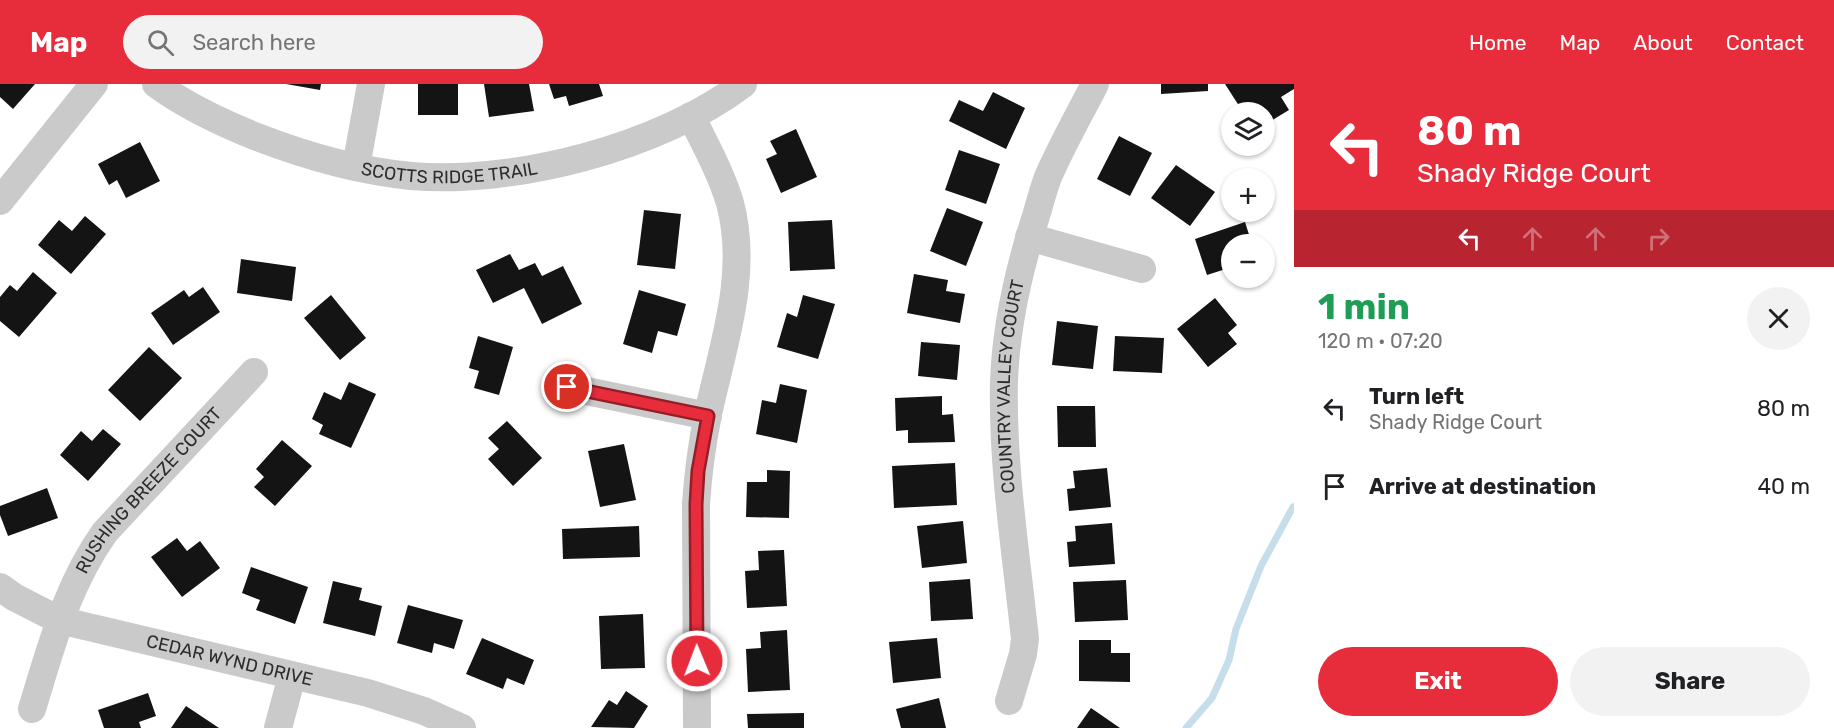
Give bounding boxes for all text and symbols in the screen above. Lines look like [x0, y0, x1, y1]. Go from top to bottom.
search box [123, 15, 543, 69]
text: Map [30, 26, 87, 59]
icon: search [144, 26, 177, 59]
text: Search here [192, 29, 316, 56]
text: Home [1469, 30, 1526, 55]
text: Map [1559, 30, 1600, 55]
text: About [1633, 30, 1693, 55]
text: Contact [1726, 30, 1804, 55]
map controls [1221, 102, 1275, 288]
button: layers [1221, 102, 1275, 156]
text: 80 m [1417, 106, 1521, 156]
icon: left [1318, 108, 1396, 186]
street label: SCOTTS RIDGE TRAIL [359, 157, 539, 188]
text: Shady Ridge Court [1417, 157, 1651, 189]
button: + [1221, 168, 1275, 222]
icon: left [1453, 222, 1486, 255]
icon: ahead [1516, 222, 1549, 255]
icon: ahead [1579, 222, 1612, 255]
icon: right [1642, 222, 1675, 255]
button: − [1221, 234, 1275, 288]
street label: COUNTRY VALLEY COURT [993, 278, 1029, 494]
text: 1 min [1318, 285, 1410, 328]
button: close [1747, 287, 1810, 350]
text: 120 m · 07:20 [1318, 329, 1443, 353]
pin [541, 361, 592, 412]
icon: arrive [550, 370, 583, 403]
text: Turn left [1369, 383, 1464, 410]
icon: left [1318, 392, 1351, 425]
text: 80 m [1757, 395, 1810, 422]
street label: RUSHING BREEZE COURT [71, 403, 226, 577]
text: Shady Ridge Court [1369, 410, 1542, 434]
icon: arrive [1318, 470, 1351, 503]
text: Arrive at destination [1369, 473, 1596, 500]
text: 40 m [1757, 473, 1810, 500]
position arrow [665, 629, 729, 693]
street label: CEDAR WYND DRIVE [144, 630, 315, 691]
button: Exit [1318, 647, 1558, 716]
button: Share [1570, 647, 1810, 716]

